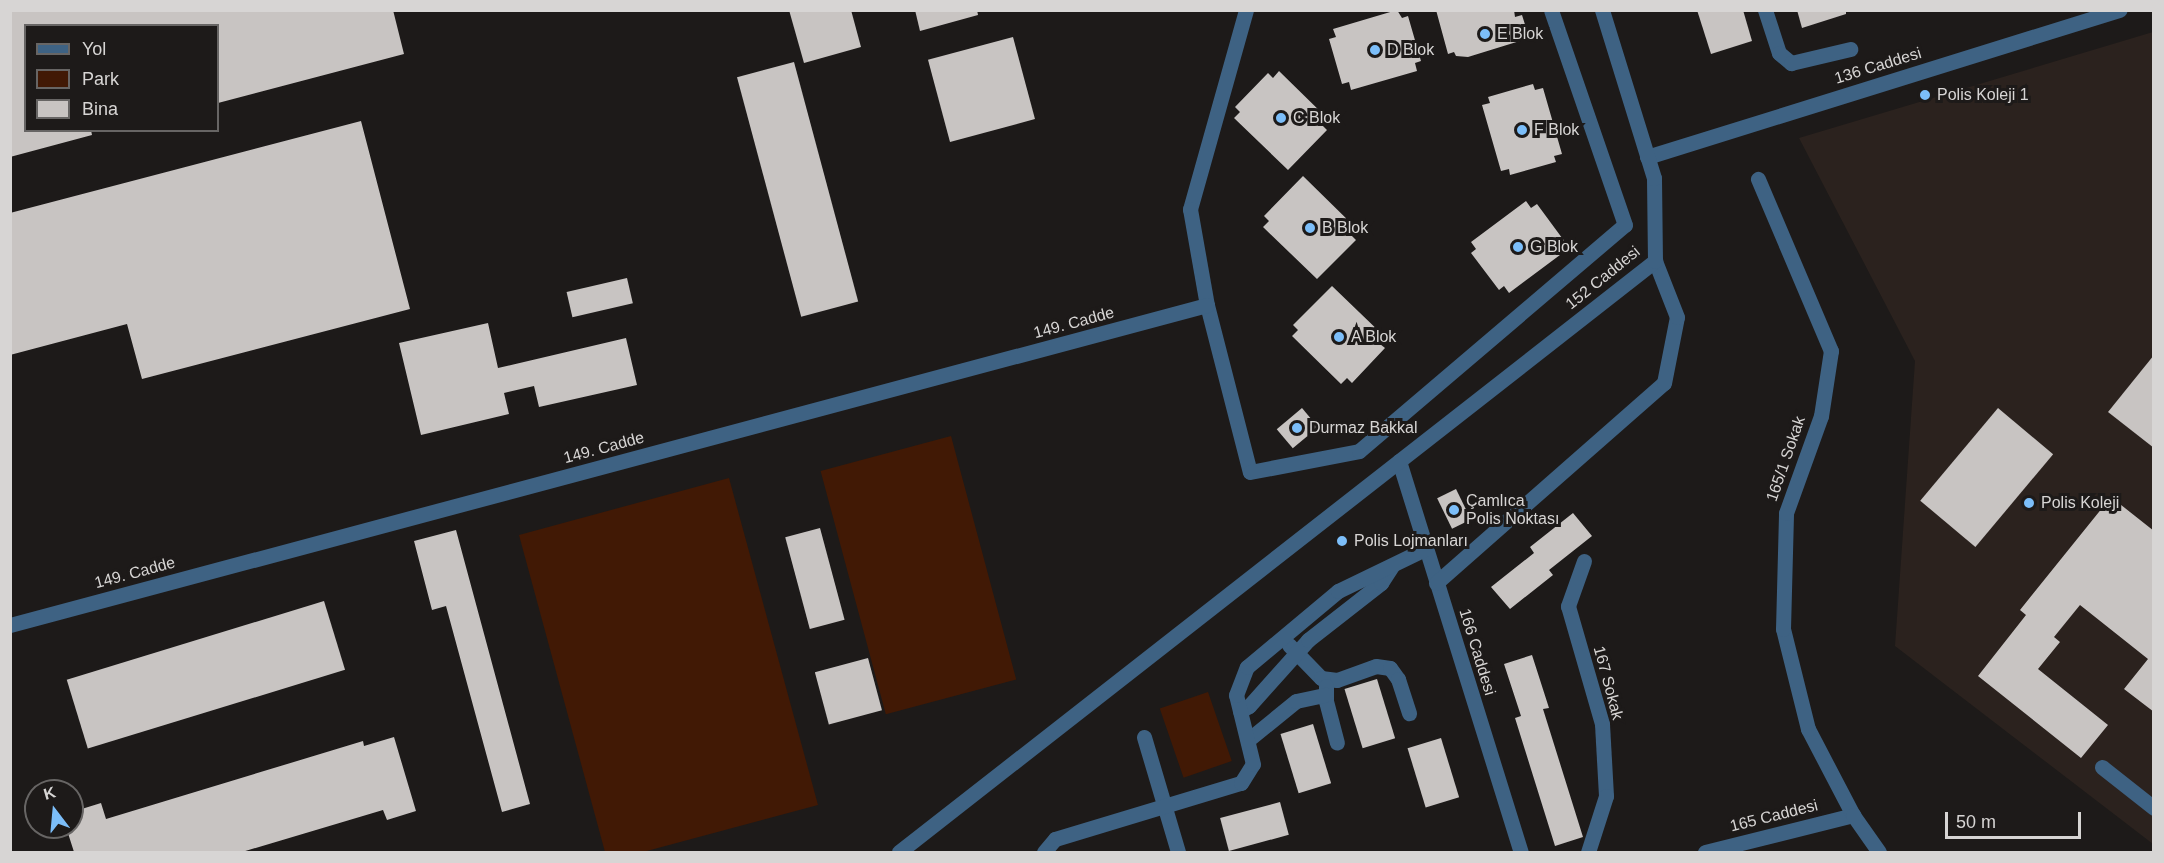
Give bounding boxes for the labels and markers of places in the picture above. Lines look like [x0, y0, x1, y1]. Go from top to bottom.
place label: E Blok [1497, 24, 1543, 44]
marker: E Blok [1478, 27, 1492, 41]
place label: D Blok [1387, 40, 1434, 60]
marker: D Blok [1368, 43, 1382, 57]
place label: Polis Koleji 1 [1937, 85, 2029, 105]
marker: Polis Koleji 1 [1918, 88, 1932, 102]
place label: C Blok [1293, 108, 1340, 128]
marker: C Blok [1274, 111, 1288, 125]
place label: F Blok [1534, 120, 1579, 140]
marker: F Blok [1515, 123, 1529, 137]
place label: B Blok [1322, 218, 1368, 238]
marker: B Blok [1303, 221, 1317, 235]
place label: G Blok [1530, 237, 1578, 257]
marker: G Blok [1511, 240, 1525, 254]
place label: A Blok [1351, 327, 1397, 347]
marker: A Blok [1332, 330, 1346, 344]
place label: Durmaz Bakkal [1309, 418, 1417, 438]
marker: Durmaz Bakkal [1290, 421, 1304, 435]
place label: Çamlıca Polis Noktası [1466, 491, 1559, 529]
place label: Polis Koleji [2041, 493, 2119, 513]
marker: Polis Koleji [2022, 496, 2036, 510]
marker: Çamlıca Polis Noktası [1447, 503, 1461, 517]
place label: Polis Lojmanları [1354, 531, 1468, 551]
marker: Polis Lojmanları [1335, 534, 1349, 548]

